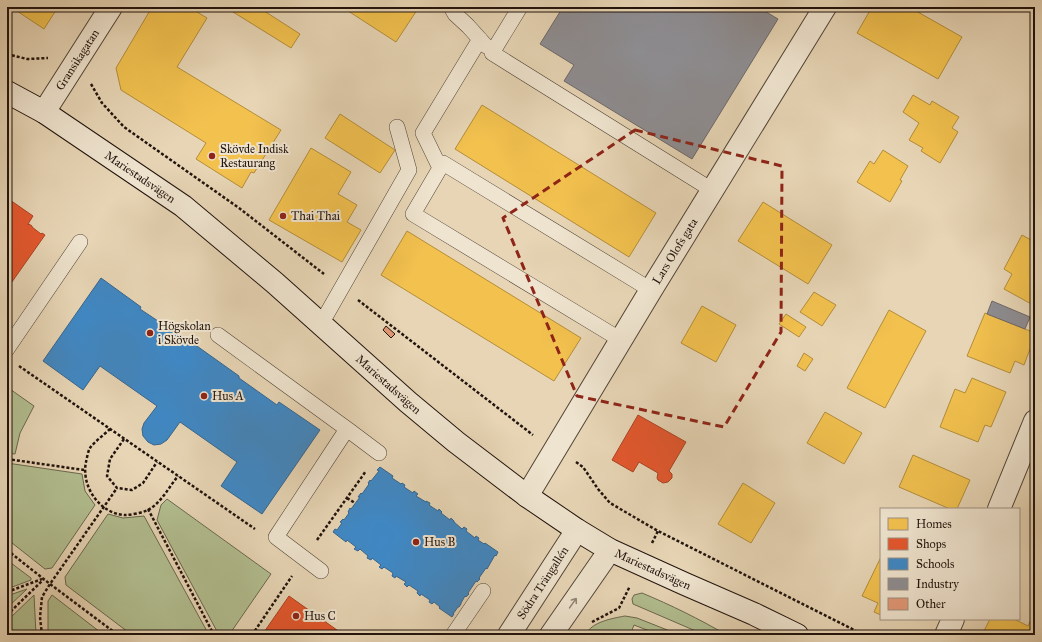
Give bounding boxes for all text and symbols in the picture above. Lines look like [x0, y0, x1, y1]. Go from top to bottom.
street label: Gransikagatan [53, 26, 102, 93]
place label: Skövde Indisk Restaurang [220, 142, 289, 171]
street label: Mariestadsvägen [102, 148, 178, 206]
marker: Skövde Indisk Restaurang [207, 151, 217, 161]
place label: Thai Thai [291, 209, 341, 223]
marker: Thai Thai [278, 211, 288, 221]
street label: Lars Olofs gata [649, 215, 701, 287]
place label: Högskolan i Skövde [158, 319, 211, 347]
marker: Högskolan i Skövde [145, 328, 155, 338]
street label: Mariestadsvägen [353, 352, 424, 417]
place label: Hus A [212, 389, 244, 403]
marker: Hus A [199, 391, 209, 401]
legend [880, 508, 1020, 620]
text: Homes [916, 517, 952, 531]
place label: Hus B [424, 535, 456, 549]
marker: Hus B [411, 537, 421, 547]
text: Shops [916, 537, 946, 551]
street label: Södra Trängallén [514, 544, 572, 622]
street label: Mariestadsvägen [612, 546, 694, 593]
text: Schools [916, 557, 954, 571]
text: Industry [916, 577, 959, 591]
text: Other [916, 597, 946, 611]
one-way arrow [569, 598, 577, 609]
place label: Hus C [304, 609, 336, 623]
marker: Hus C [291, 611, 301, 621]

